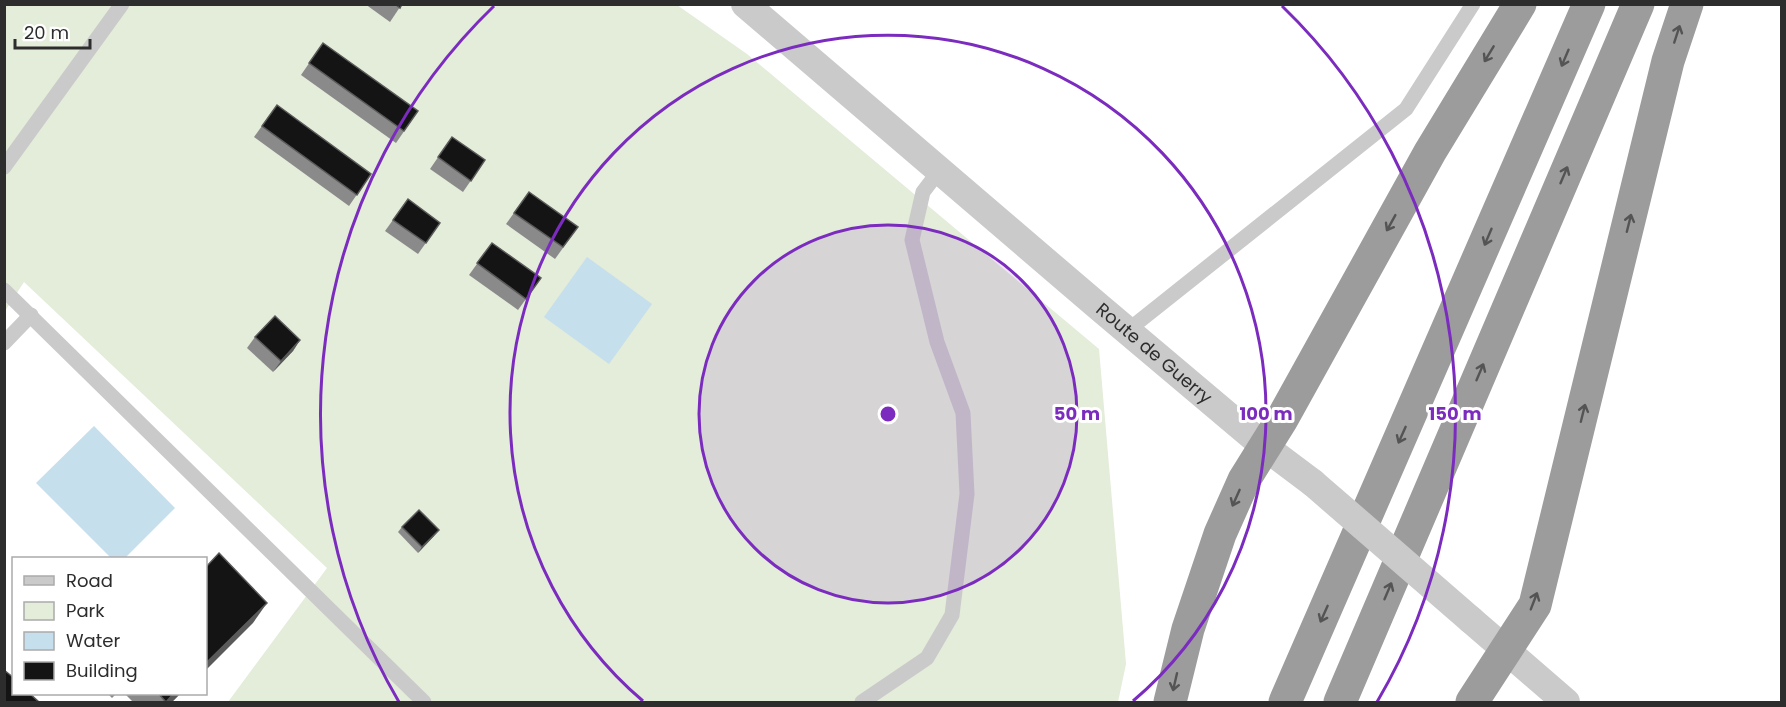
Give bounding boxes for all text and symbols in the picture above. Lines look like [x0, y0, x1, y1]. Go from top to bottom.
scale bar [15, 12, 90, 50]
text: 20 m [24, 20, 69, 45]
one-way arrow [1672, 25, 1683, 44]
one-way arrow [1483, 45, 1495, 62]
one-way arrow [1559, 49, 1570, 67]
one-way arrow [1559, 167, 1570, 185]
one-way arrow [1385, 213, 1396, 231]
one-way arrow [1624, 214, 1635, 233]
one-way arrow [1482, 227, 1493, 246]
street label: Route de Guerry [1091, 297, 1218, 409]
one-way arrow [1475, 364, 1486, 382]
text: 50 m [1054, 401, 1100, 426]
text: 100 m [1239, 401, 1293, 426]
text: 150 m [1428, 401, 1482, 426]
one-way arrow [1578, 403, 1590, 422]
centre of rings [878, 404, 898, 424]
one-way arrow [1396, 426, 1407, 444]
one-way arrow [1230, 488, 1241, 506]
legend [12, 557, 207, 695]
text: Road [66, 568, 113, 593]
one-way arrow [1383, 582, 1394, 600]
one-way arrow [1530, 593, 1541, 611]
text: Park [66, 598, 105, 623]
one-way arrow [1318, 604, 1329, 623]
text: Water [66, 628, 120, 653]
text: Building [66, 658, 138, 683]
one-way arrow [1169, 672, 1180, 692]

